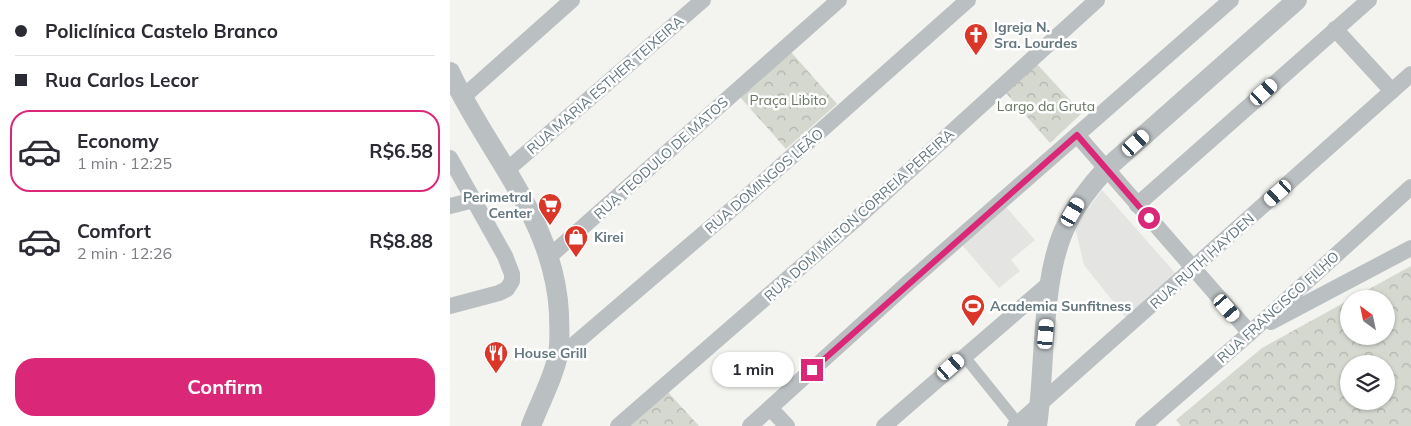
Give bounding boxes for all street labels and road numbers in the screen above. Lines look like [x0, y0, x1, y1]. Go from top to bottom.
street label: RUA MARIA ESTHER TEIXEIRA [523, 12, 688, 158]
street label: RUA TEODULO DE MATOS [590, 93, 732, 223]
street label: RUA DOMINGOS LEÃO [701, 125, 827, 237]
street label: RUA DOM MILTON CORREIA PEREIRA [760, 125, 958, 305]
street label: RUA RUTH HAYDEN [1146, 209, 1258, 313]
street label: RUA FRANCISCO FILHO [1213, 247, 1343, 367]

